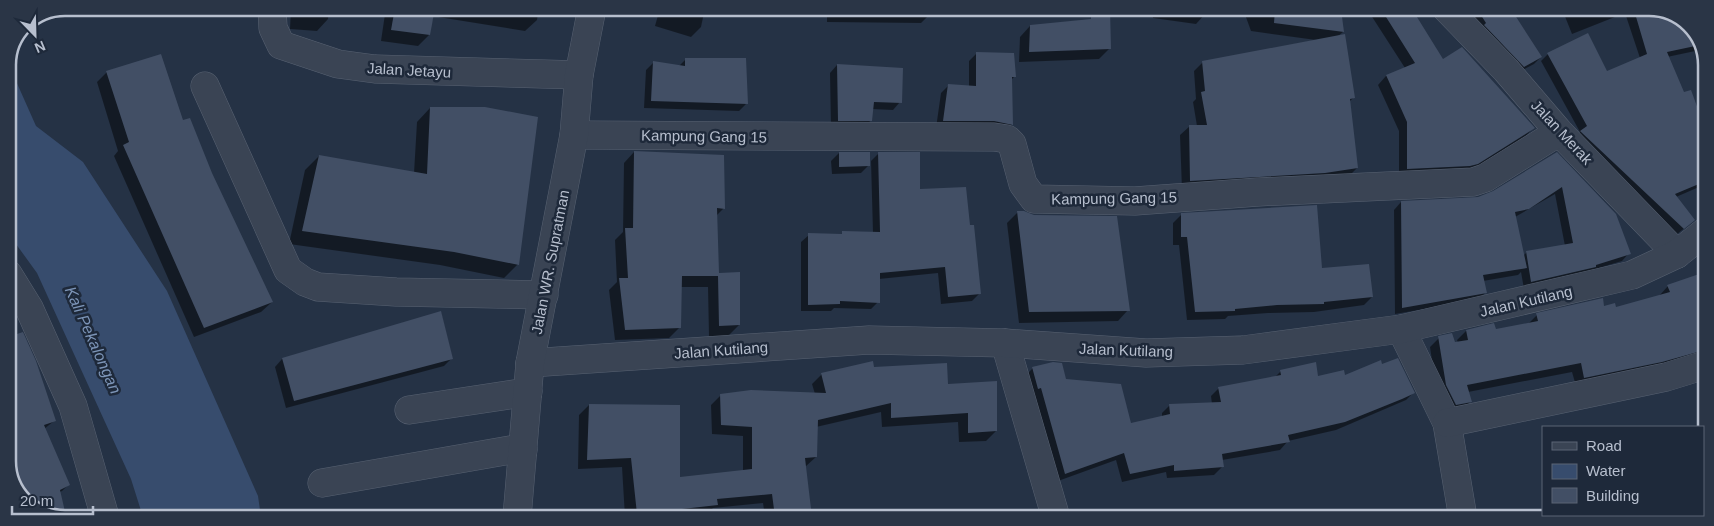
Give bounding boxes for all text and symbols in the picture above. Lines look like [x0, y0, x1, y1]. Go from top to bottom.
north arrow [10, 10, 60, 60]
text: N [32, 38, 48, 56]
street label: Jalan Jetayu [366, 59, 452, 81]
street label: Jalan Merak [1528, 96, 1596, 168]
street label: Kampung Gang 15 [641, 126, 767, 146]
street label: Jalan WR. Supratman [528, 188, 572, 336]
street label: Kampung Gang 15 [1051, 188, 1177, 208]
street label: Jalan Kutilang [1478, 282, 1574, 320]
water label: Kali Pekalongan [62, 284, 124, 396]
street label: Jalan Kutilang [673, 338, 769, 362]
street label: Jalan Kutilang [1079, 340, 1173, 360]
legend [1542, 426, 1704, 516]
text: Road [1586, 437, 1622, 454]
text: Water [1586, 462, 1625, 479]
scale bar [12, 484, 94, 516]
text: Building [1586, 487, 1639, 504]
text: 20 m [20, 492, 53, 509]

